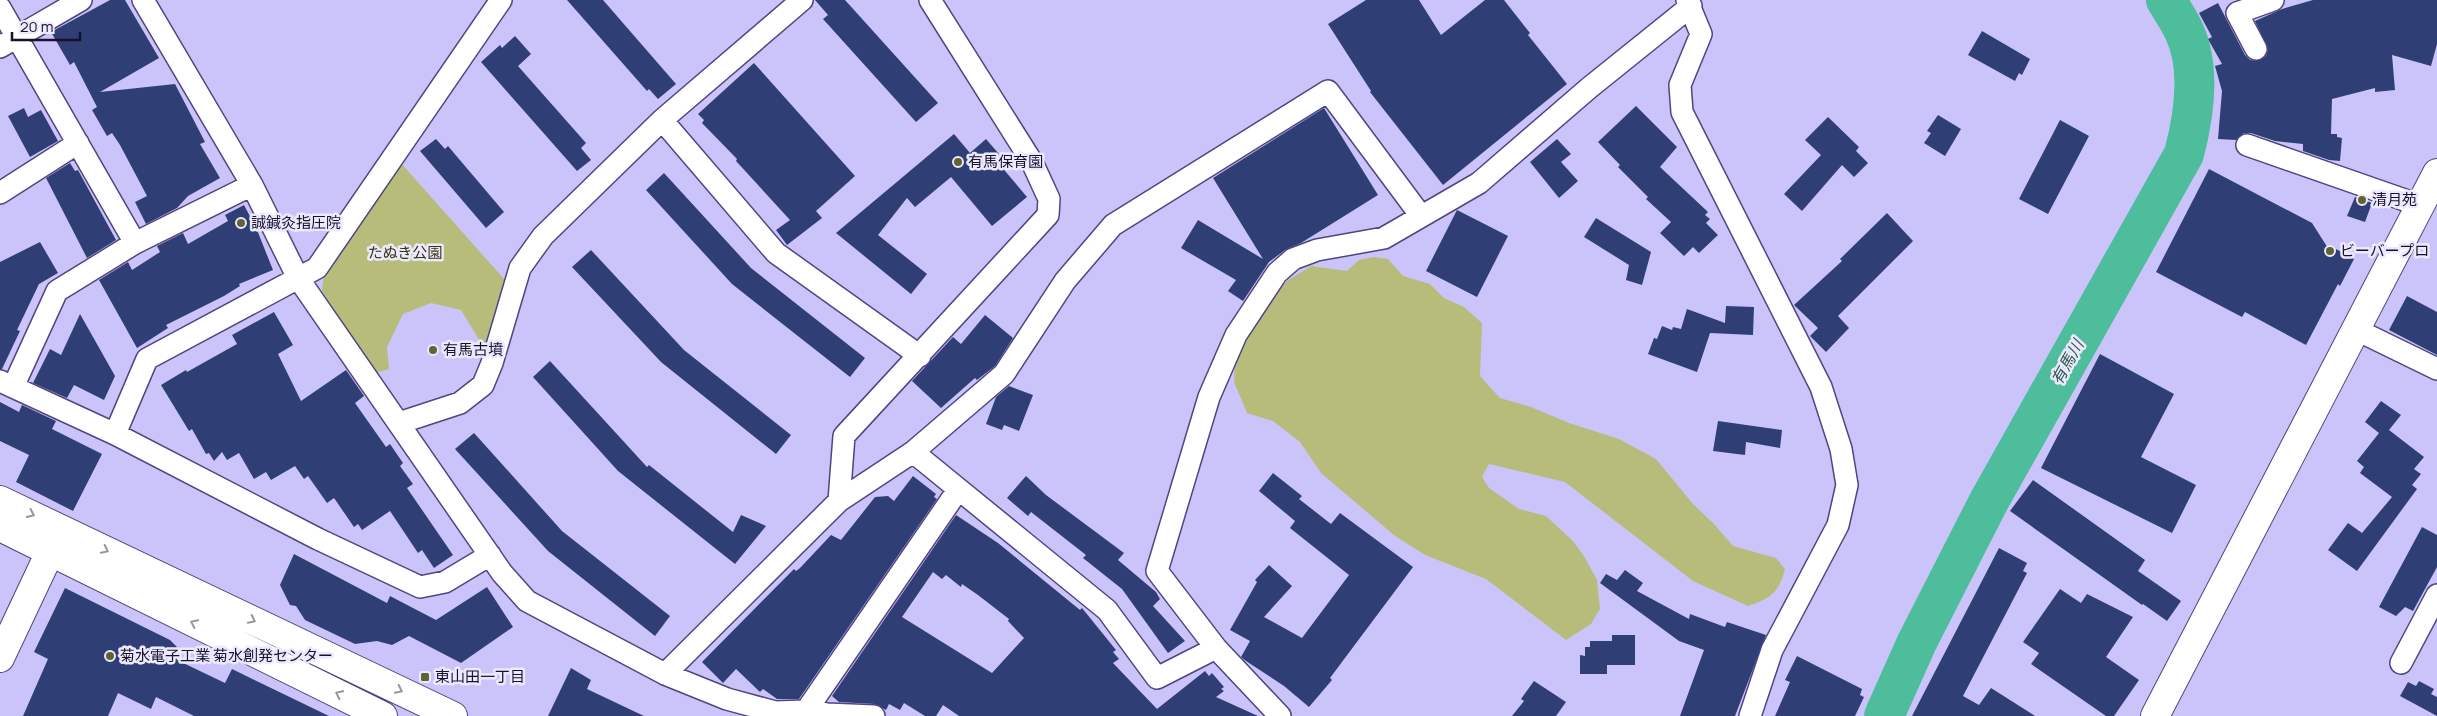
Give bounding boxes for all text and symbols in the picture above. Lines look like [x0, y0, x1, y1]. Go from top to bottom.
scale bar [12, 10, 80, 42]
text: 20 m [20, 16, 53, 37]
place label: 有馬保育園 [968, 151, 1043, 172]
marker: 有馬保育園 [952, 156, 964, 168]
place label: 清月苑 [2372, 189, 2417, 210]
marker: 清月苑 [2356, 194, 2368, 206]
place label: 誠鍼灸指圧院 [251, 212, 341, 233]
marker: 誠鍼灸指圧院 [235, 217, 247, 229]
place label: ビーバープロ [2340, 240, 2429, 261]
park label: たぬき公園 [368, 242, 442, 263]
marker: ビーバープロ [2324, 245, 2336, 257]
water label: 有馬川 [2046, 334, 2089, 388]
place label: 有馬古墳 [443, 339, 503, 360]
marker: 有馬古墳 [427, 344, 439, 356]
one-way arrow [26, 508, 35, 518]
one-way arrow [100, 544, 109, 554]
one-way arrow [247, 614, 256, 624]
one-way arrow [190, 619, 199, 629]
place label: 菊水電子工業 菊水創発センター [120, 645, 333, 666]
marker: 菊水電子工業 菊水創発センター [104, 650, 116, 662]
place label: 東山田一丁目 [435, 666, 525, 687]
marker: 東山田一丁目 [419, 671, 431, 683]
one-way arrow [394, 684, 403, 694]
one-way arrow [335, 690, 344, 701]

